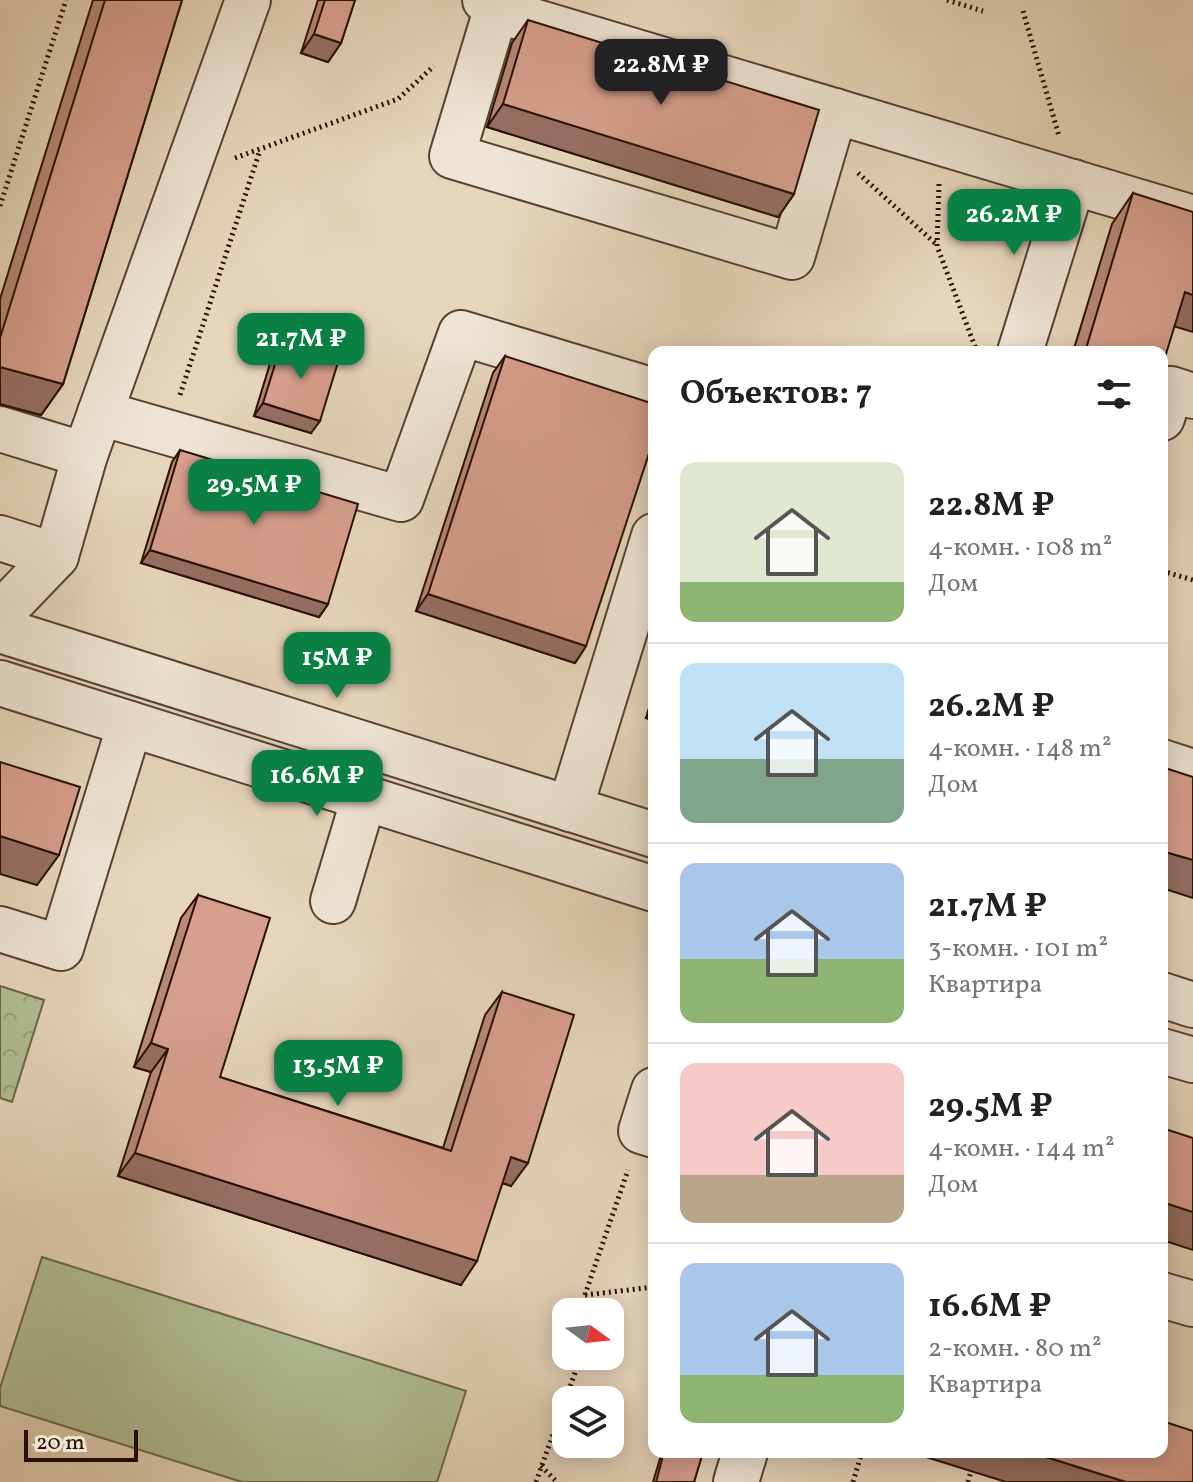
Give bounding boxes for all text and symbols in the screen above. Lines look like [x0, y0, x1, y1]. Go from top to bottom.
pin: 22.8M ₽ [587, 39, 735, 107]
text: 22.8M ₽ [613, 47, 709, 83]
pin: 26.2M ₽ [940, 189, 1088, 257]
text: 26.2M ₽ [966, 197, 1062, 233]
pin: 21.7M ₽ [227, 313, 375, 381]
text: 21.7M ₽ [255, 321, 347, 357]
text: Объектов: 7 [680, 371, 872, 418]
icon: filters [1092, 372, 1136, 416]
pin: 29.5M ₽ [180, 459, 328, 527]
text: 29.5M ₽ [206, 467, 302, 503]
text: 22.8M ₽ [928, 483, 1055, 530]
icon: home [744, 494, 840, 590]
text: 4-комн. · 108 m² [928, 530, 1112, 566]
text: Дом [928, 566, 978, 602]
pin: 15M ₽ [281, 632, 393, 700]
text: 15M ₽ [301, 640, 373, 676]
text: 26.2M ₽ [928, 684, 1055, 731]
icon: home [744, 695, 840, 791]
text: 4-комн. · 148 m² [928, 731, 1112, 767]
pin: 16.6M ₽ [243, 750, 391, 818]
text: 16.6M ₽ [270, 758, 364, 794]
text: Дом [928, 767, 978, 803]
text: 21.7M ₽ [928, 884, 1047, 931]
icon: home [744, 895, 840, 991]
text: 3-комн. · 101 m² [928, 931, 1108, 967]
text: Квартира [928, 967, 1042, 1003]
pin: 13.5M ₽ [264, 1040, 412, 1108]
text: 13.5M ₽ [292, 1048, 384, 1084]
text: 29.5M ₽ [928, 1084, 1053, 1131]
icon: home [744, 1095, 840, 1191]
text: 4-комн. · 144 m² [928, 1131, 1115, 1167]
text: Дом [928, 1167, 978, 1203]
text: 16.6M ₽ [928, 1284, 1052, 1331]
icon: home [744, 1295, 840, 1391]
north arrow [552, 1298, 624, 1370]
map controls [552, 1298, 624, 1458]
text: 2-комн. · 80 m² [928, 1331, 1102, 1367]
text: Квартира [928, 1367, 1042, 1403]
button: layers [552, 1386, 624, 1458]
scale bar [24, 1426, 138, 1462]
text: 20 m [36, 1428, 85, 1459]

